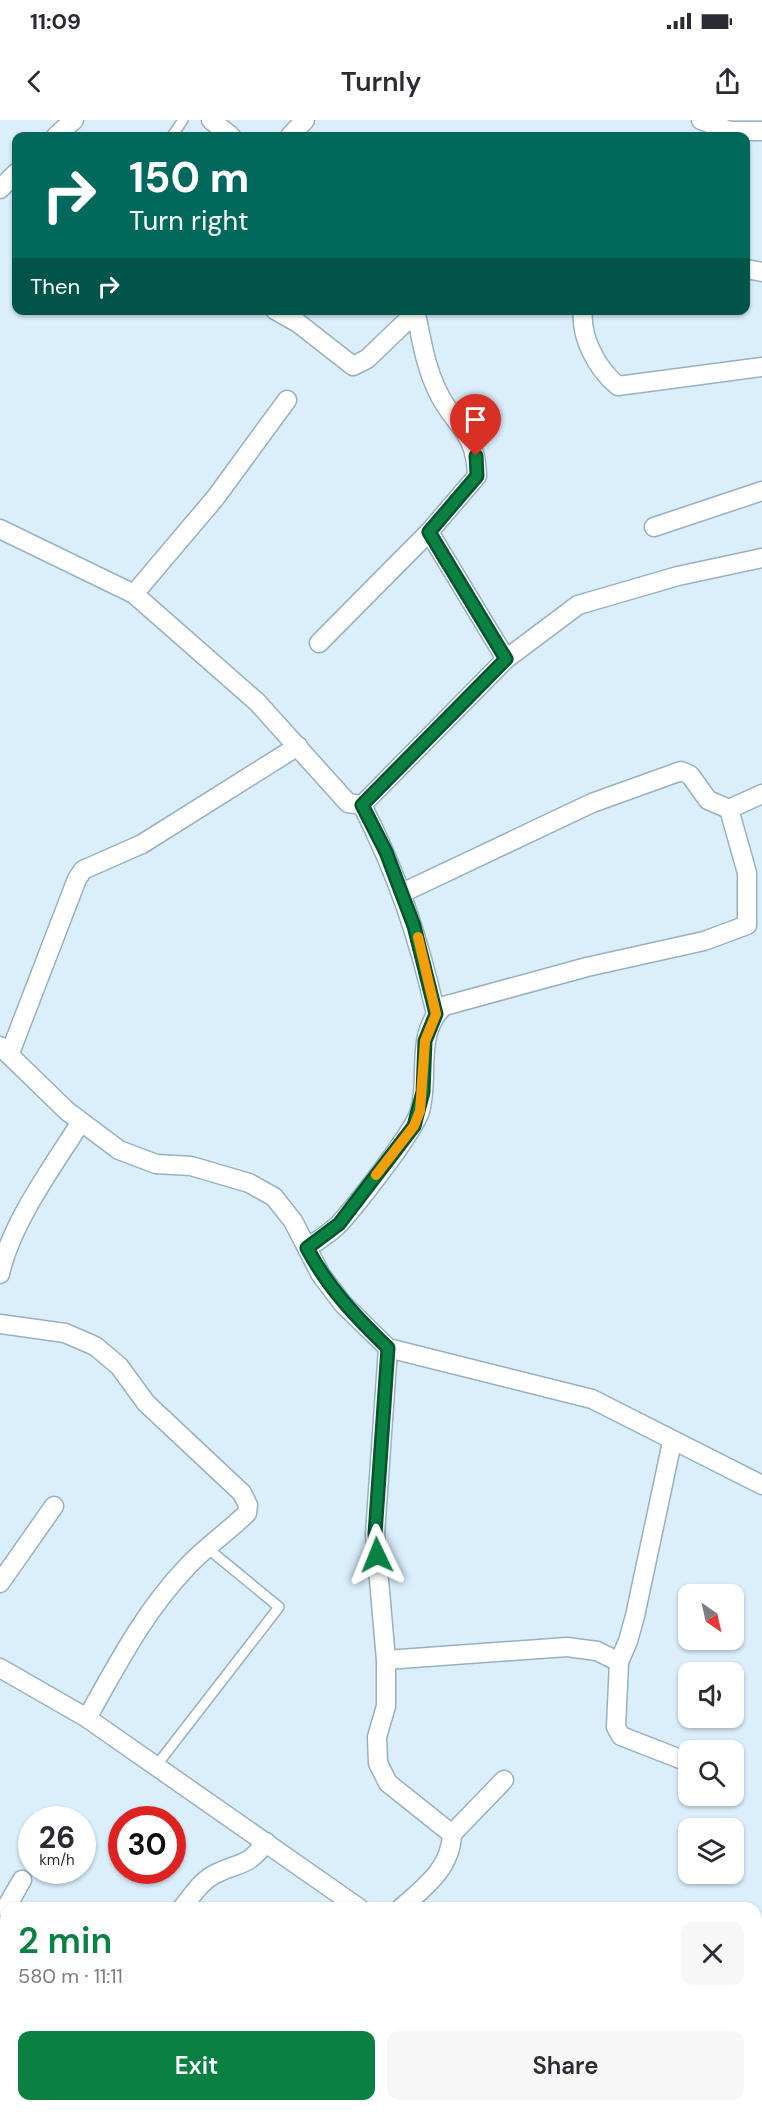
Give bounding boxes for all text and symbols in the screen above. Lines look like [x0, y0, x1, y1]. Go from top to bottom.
text: 11:09 [30, 7, 81, 36]
text: Turnly [341, 64, 421, 99]
icon: back [18, 65, 51, 98]
icon: share [711, 65, 744, 98]
text: 150 m [129, 150, 249, 205]
icon: right [30, 156, 108, 234]
text: Turn right [129, 203, 249, 238]
icon: right [92, 270, 125, 303]
text: Then [30, 272, 80, 301]
pin [450, 394, 501, 456]
icon: arrive [459, 403, 492, 436]
position arrow [345, 1523, 409, 1587]
north arrow [678, 1584, 744, 1650]
map controls [678, 1584, 744, 1884]
button: sound [678, 1662, 744, 1728]
button: search [678, 1740, 744, 1806]
speed limit sign: 30 [108, 1806, 186, 1884]
text: 26 [39, 1818, 75, 1857]
button: layers [678, 1818, 744, 1884]
text: km/h [39, 1850, 75, 1870]
text: 2 min [18, 1917, 112, 1964]
button: close [681, 1922, 744, 1985]
text: 580 m · 11:11 [18, 1963, 123, 1989]
button: Exit [18, 2031, 375, 2100]
button: Share [387, 2031, 744, 2100]

